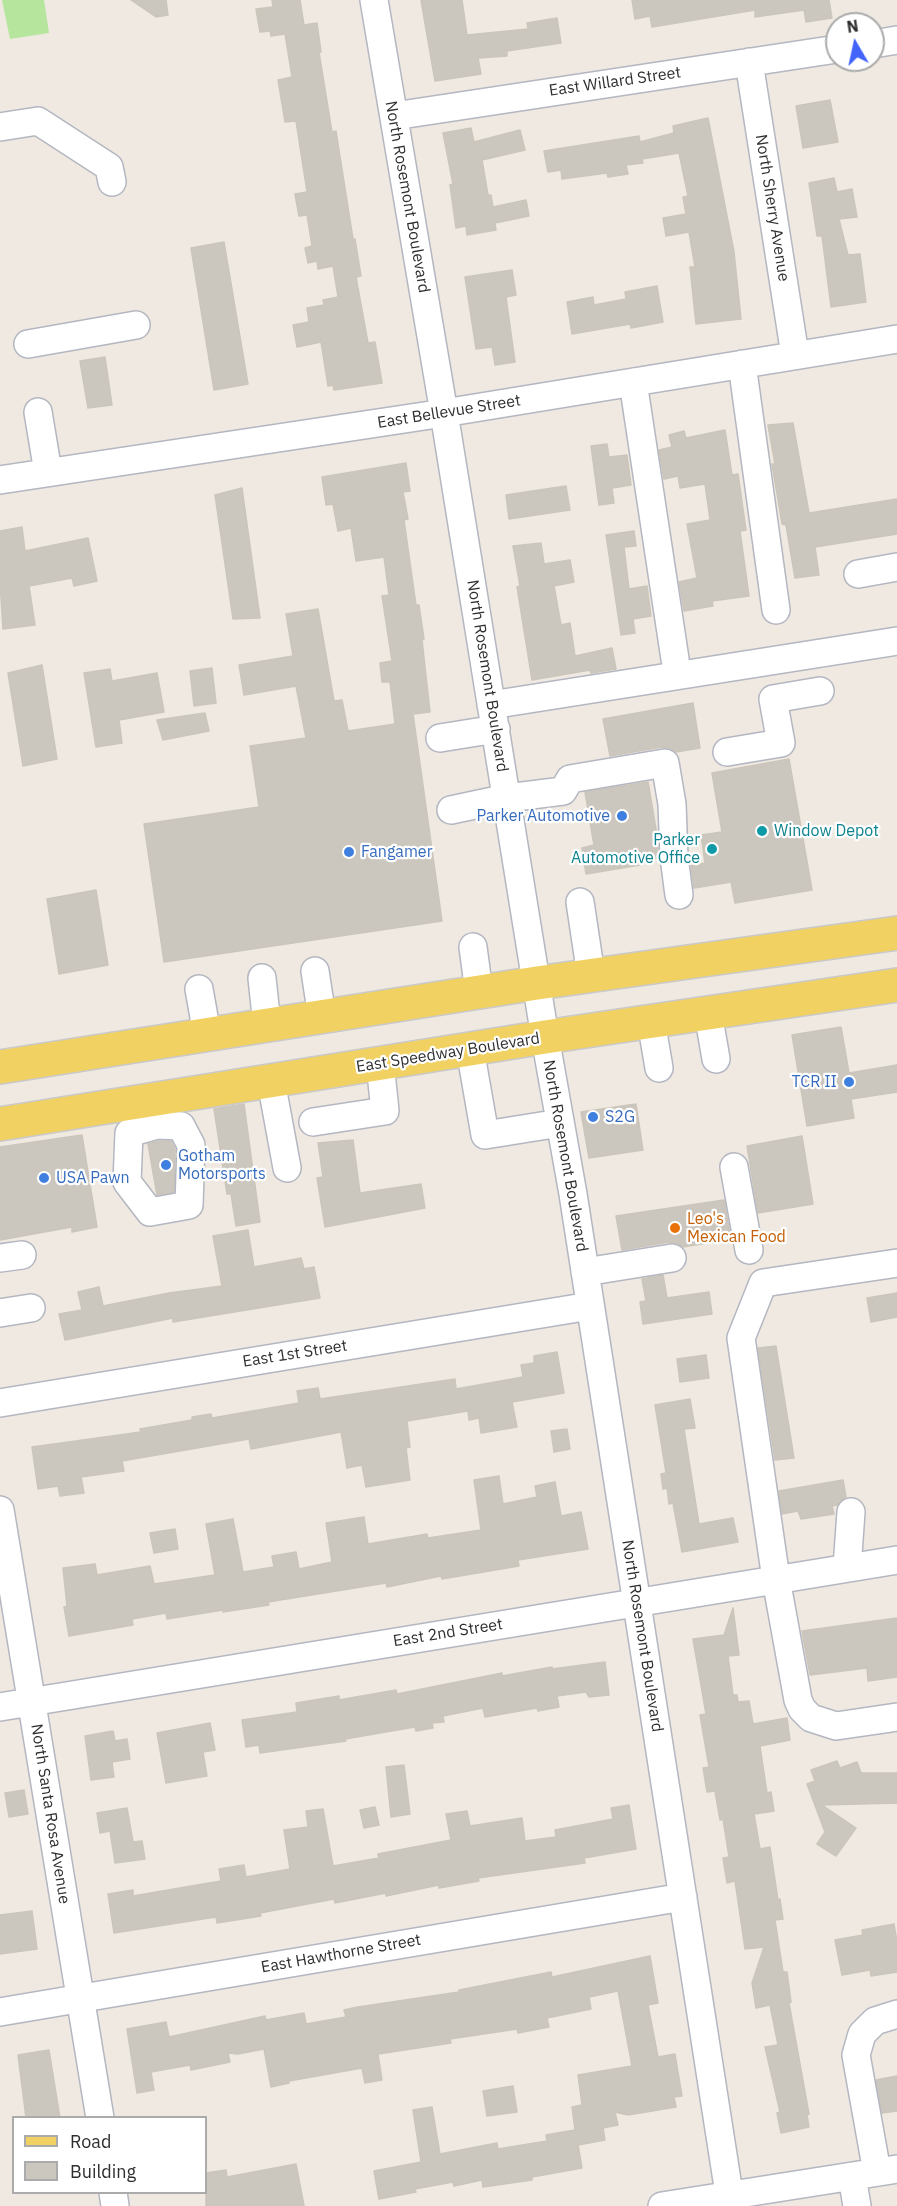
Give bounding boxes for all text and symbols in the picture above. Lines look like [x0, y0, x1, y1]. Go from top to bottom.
north arrow [825, 12, 885, 72]
text: N [845, 15, 860, 37]
street label: East Willard Street [548, 63, 682, 101]
street label: North Rosemont Boulevard [381, 100, 433, 294]
street label: North Sherry Avenue [751, 133, 793, 283]
street label: East Bellevue Street [376, 391, 522, 433]
street label: North Rosemont Boulevard [462, 578, 512, 774]
place label: Parker Automotive [477, 806, 610, 826]
marker: Parker Automotive [615, 809, 629, 823]
place label: Window Depot [774, 821, 879, 841]
marker: Window Depot [755, 824, 769, 838]
place label: Parker Automotive Office [571, 830, 700, 868]
place label: Fangamer [361, 842, 433, 862]
marker: Parker Automotive Office [705, 842, 719, 856]
marker: Fangamer [342, 845, 356, 859]
street label: East Speedway Boulevard [355, 1029, 541, 1077]
street label: North Rosemont Boulevard [539, 1059, 591, 1253]
place label: TCR II [791, 1072, 837, 1092]
marker: TCR II [842, 1075, 856, 1089]
place label: S2G [605, 1107, 635, 1127]
marker: S2G [586, 1110, 600, 1124]
place label: Gotham Motorsports [178, 1146, 266, 1184]
marker: Gotham Motorsports [159, 1158, 173, 1172]
place label: USA Pawn [56, 1168, 130, 1188]
marker: USA Pawn [37, 1171, 51, 1185]
place label: Leo's Mexican Food [687, 1209, 786, 1247]
marker: Leo's Mexican Food [668, 1221, 682, 1235]
street label: East 1st Street [241, 1336, 349, 1372]
street label: North Rosemont Boulevard [617, 1538, 667, 1734]
street label: East 2nd Street [392, 1615, 504, 1651]
street label: North Santa Rosa Avenue [26, 1723, 74, 1905]
street label: East Hawthorne Street [260, 1930, 422, 1978]
legend [12, 2116, 207, 2194]
text: Road [70, 2130, 111, 2153]
text: Building [70, 2160, 136, 2183]

